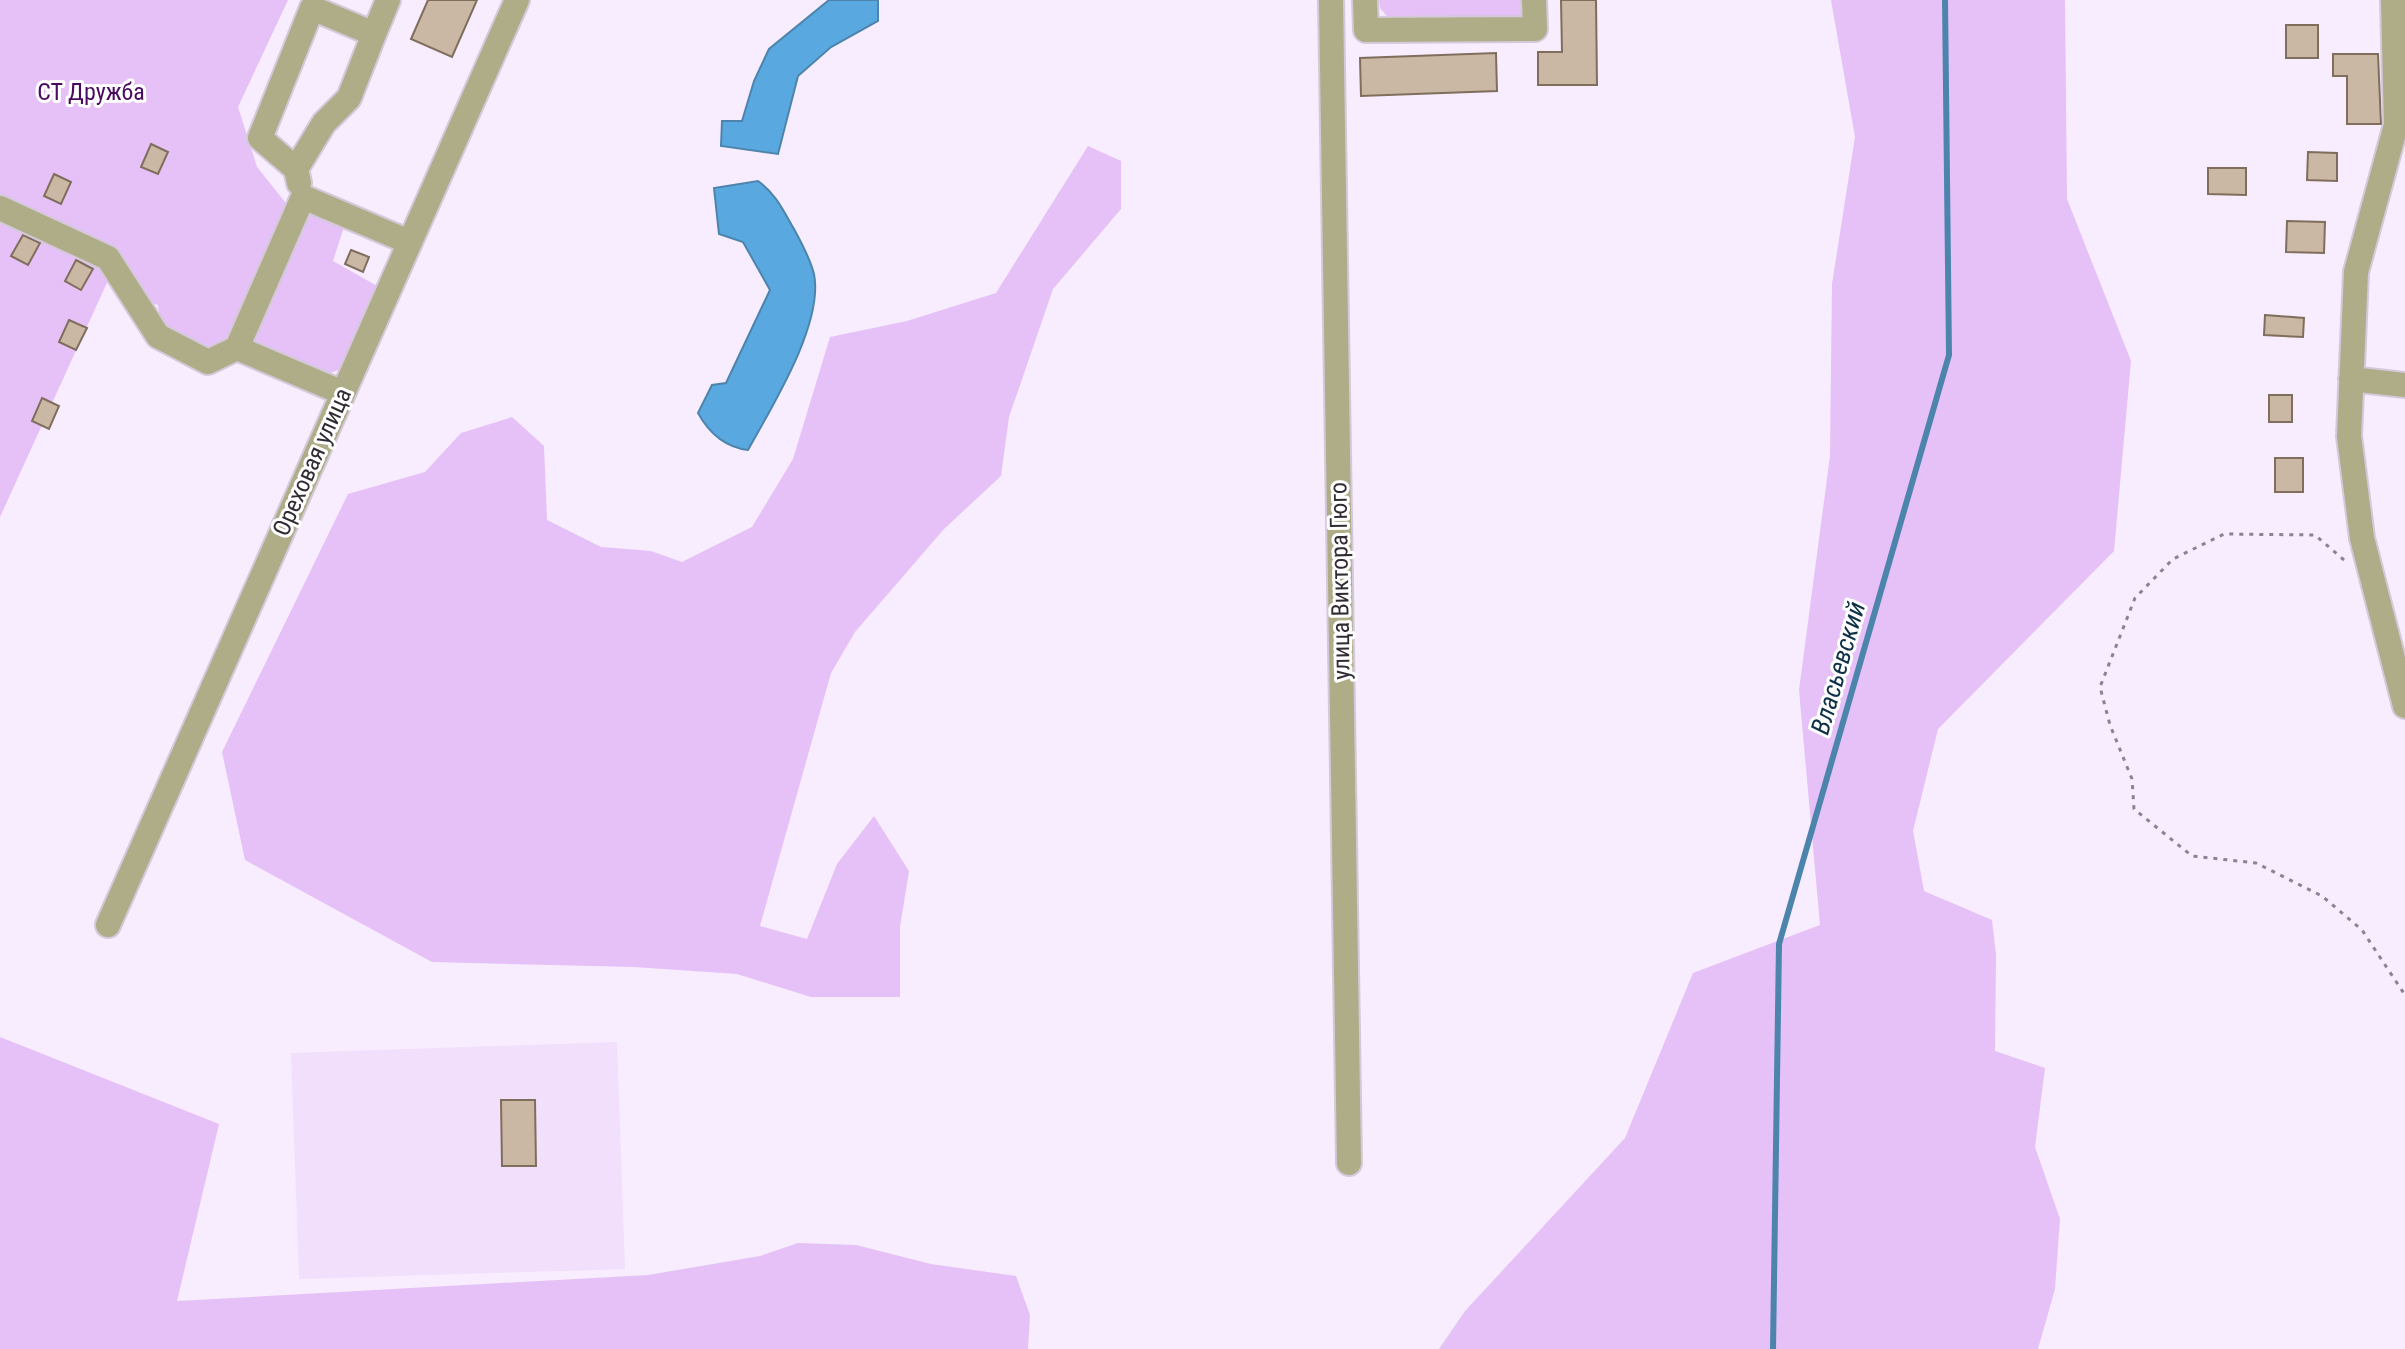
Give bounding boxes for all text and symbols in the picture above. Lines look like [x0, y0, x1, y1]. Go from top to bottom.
park label: СТ Дружба [37, 78, 145, 106]
street label: Ореховая улица [267, 384, 357, 540]
street label: улица Виктора Гюго [1324, 482, 1356, 680]
water label: Власьевский [1805, 598, 1871, 738]

